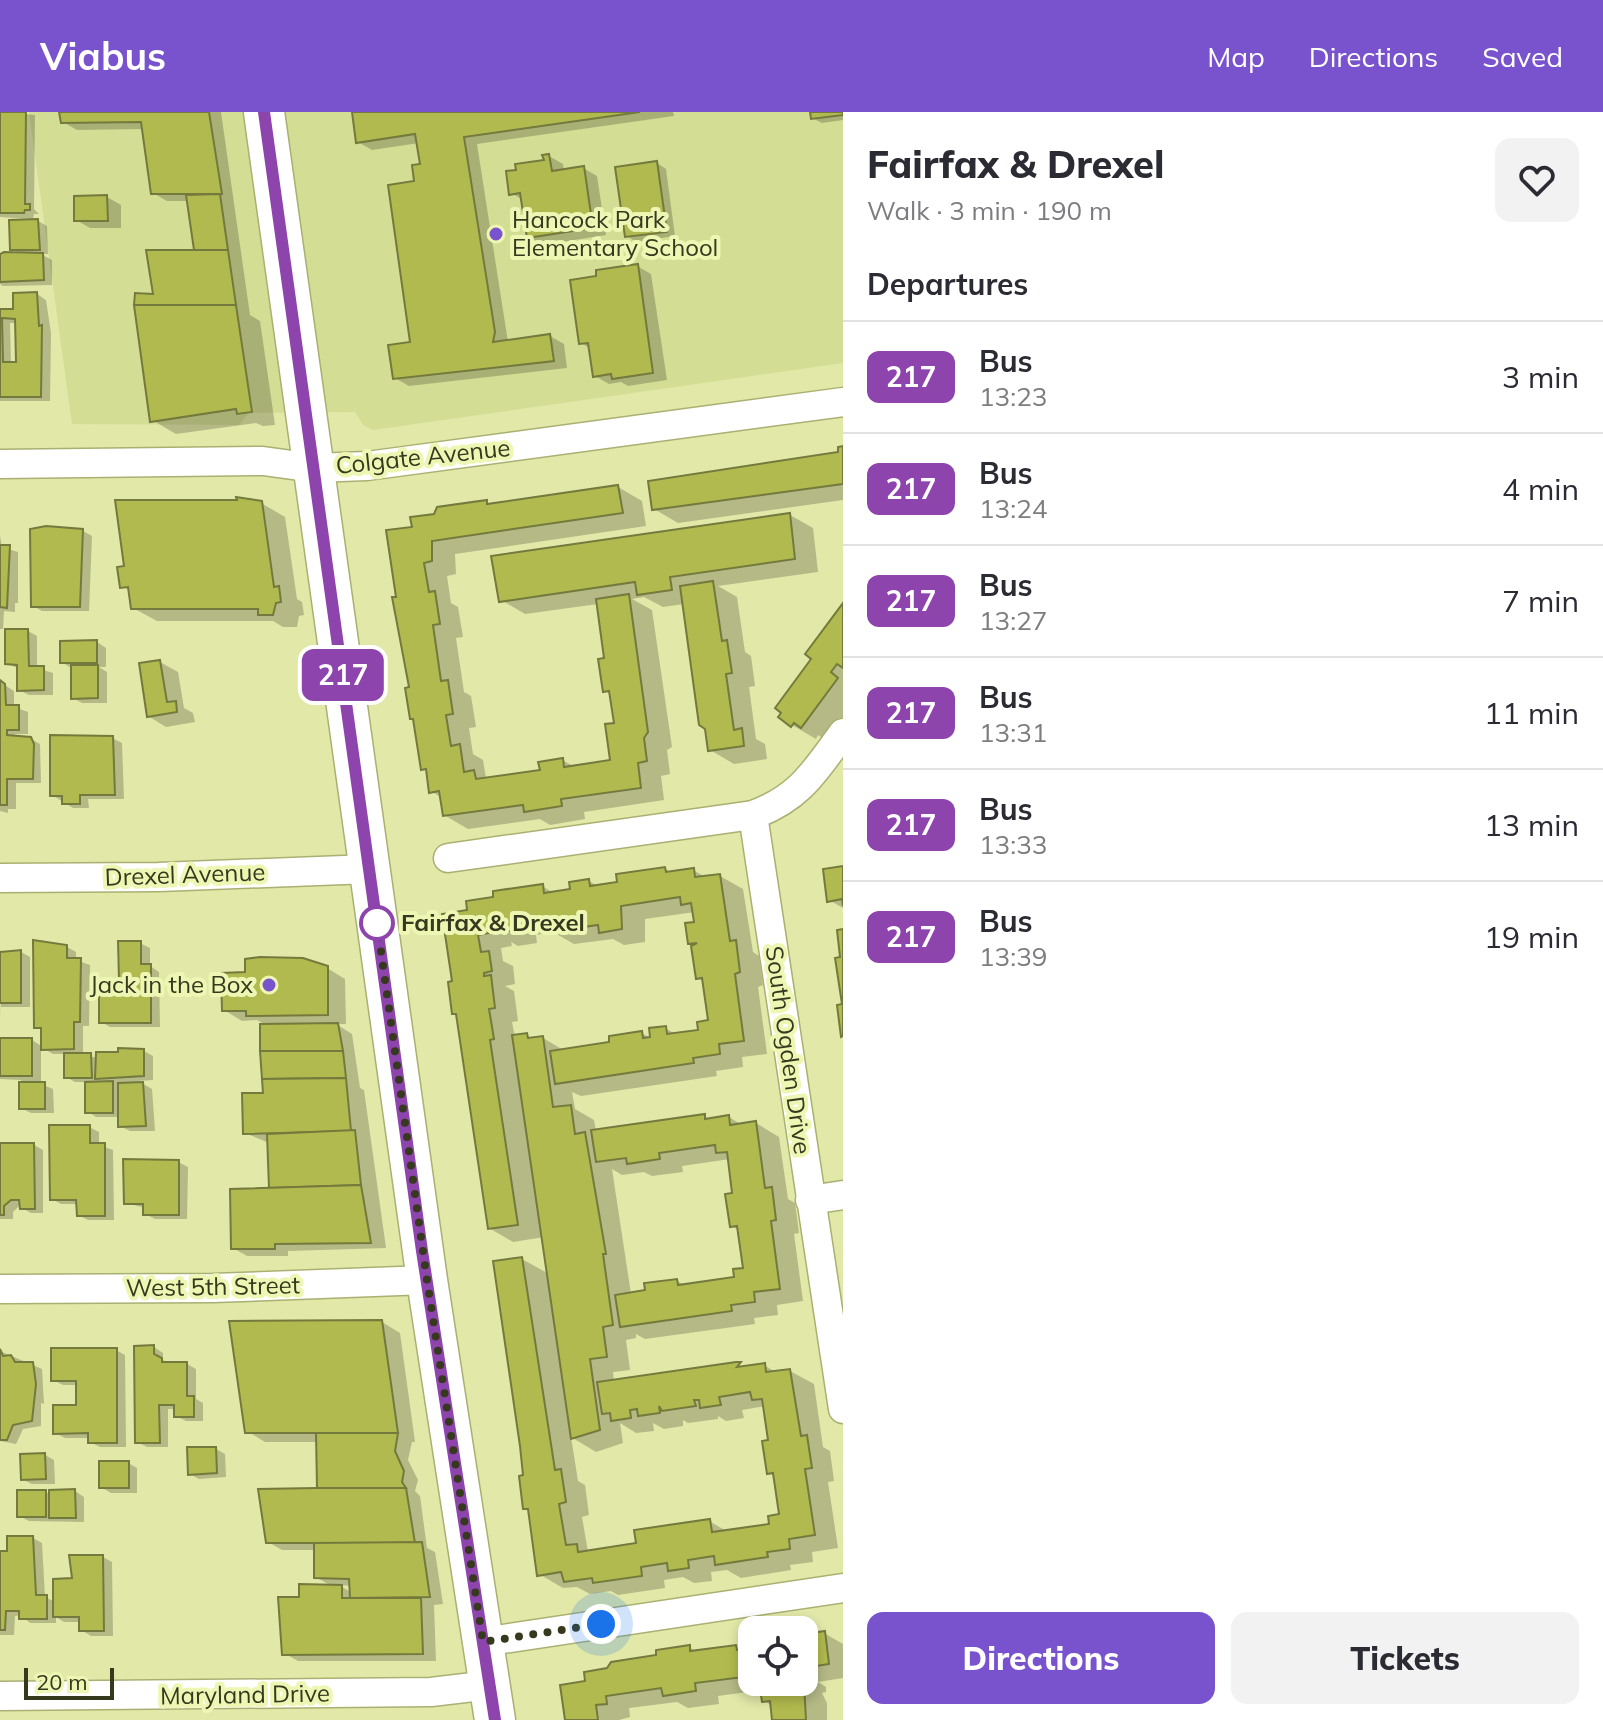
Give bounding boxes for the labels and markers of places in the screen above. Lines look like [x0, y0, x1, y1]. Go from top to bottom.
place label: Hancock Park Elementary School [512, 204, 718, 262]
marker: Hancock Park Elementary School [487, 225, 505, 243]
marker: Fairfax & Drexel [360, 906, 394, 940]
place label: Fairfax & Drexel [401, 907, 585, 937]
place label: Jack in the Box [90, 969, 253, 999]
marker: Jack in the Box [260, 976, 278, 994]

